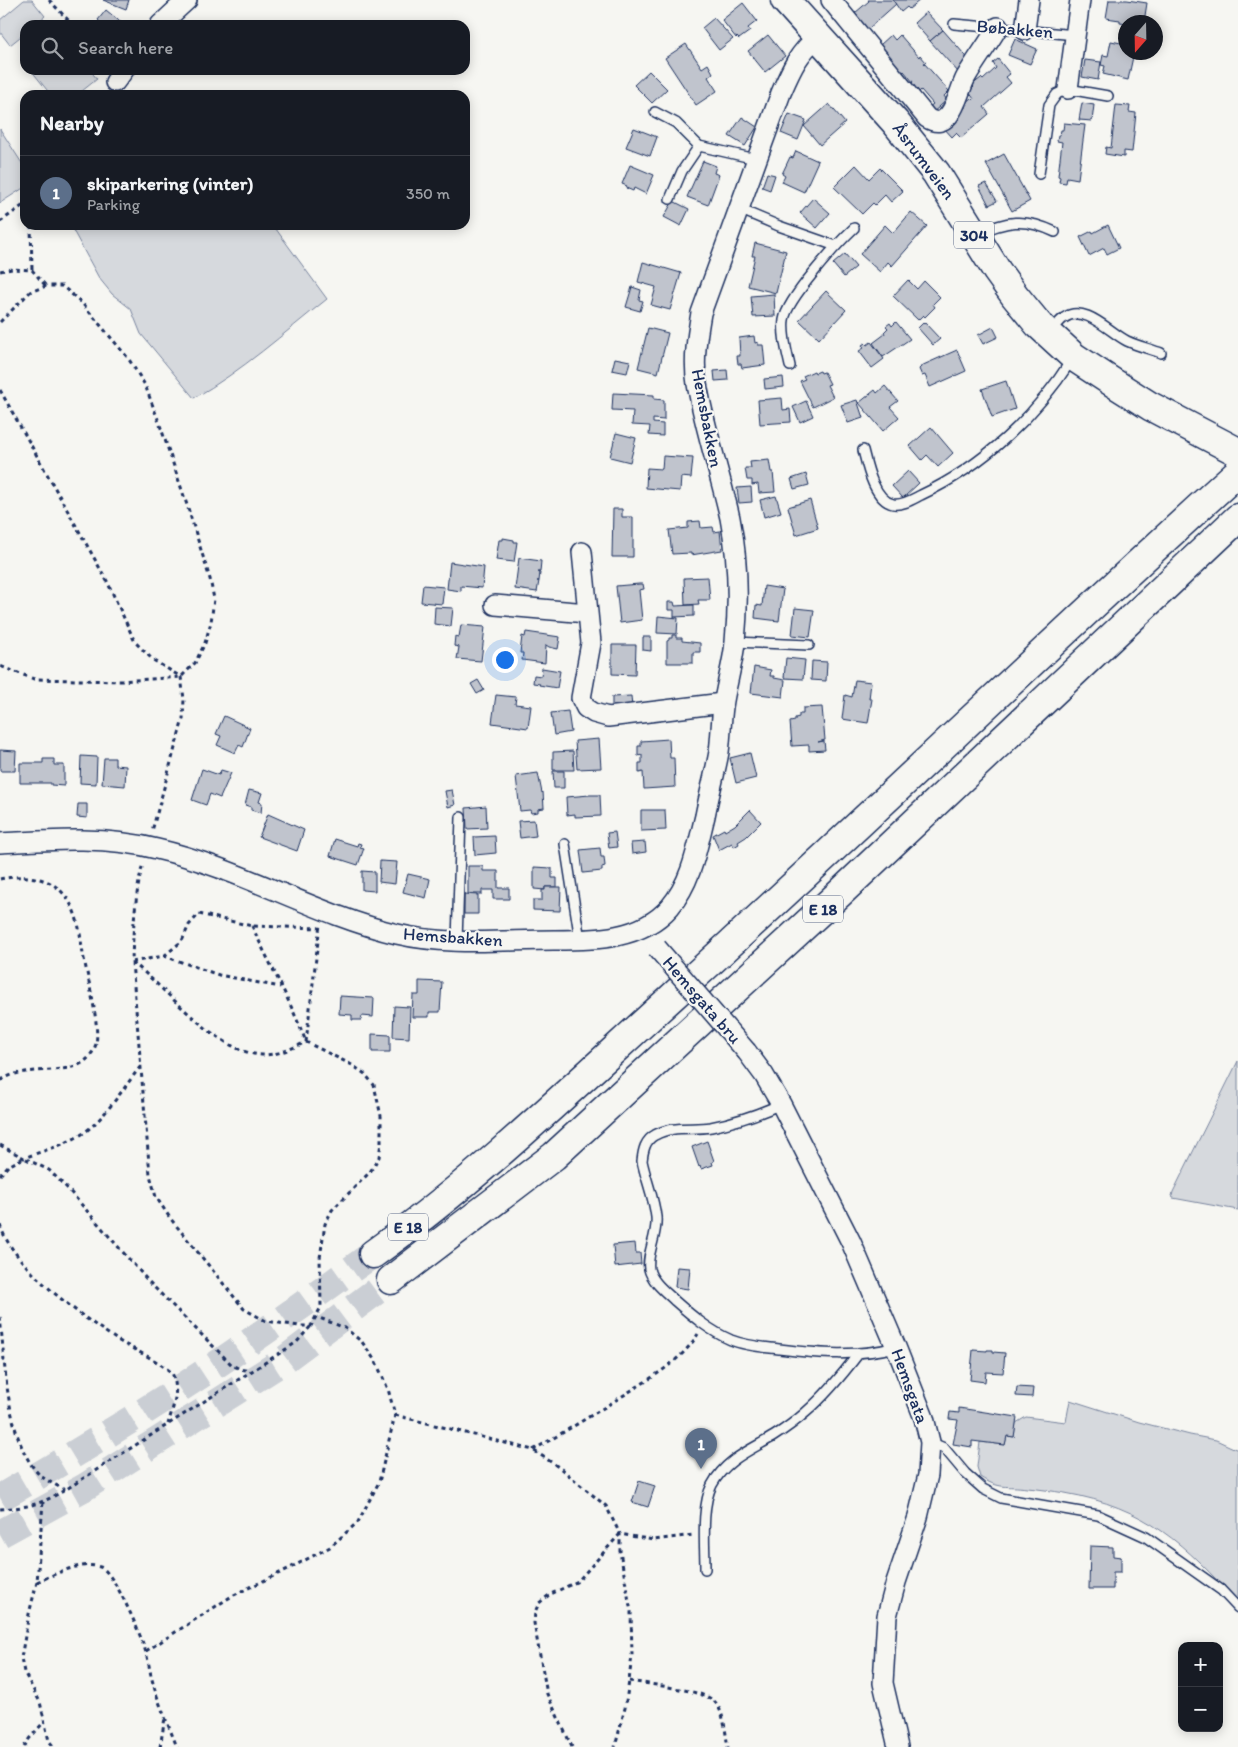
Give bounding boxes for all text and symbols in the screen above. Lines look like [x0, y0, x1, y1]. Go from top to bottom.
street label: Bøbakken [976, 15, 1054, 43]
north arrow [1118, 15, 1163, 60]
search box [20, 20, 470, 75]
icon: search [38, 34, 66, 62]
text: Search here [78, 36, 173, 59]
text: Nearby [40, 110, 104, 135]
street label: Åsrumveien [888, 118, 960, 204]
text: skiparkering (vinter) [87, 172, 253, 195]
text: 1 [52, 184, 60, 203]
text: 350 m [406, 184, 450, 203]
text: Parking [87, 195, 140, 214]
road number: 304 [954, 222, 994, 248]
street label: Hemsbakken [687, 367, 727, 469]
your location [492, 647, 518, 673]
road number: E 18 [803, 896, 843, 922]
street label: Hemsbakken [402, 923, 504, 951]
street label: Hemsgata bru [658, 952, 746, 1048]
road number: E 18 [388, 1214, 428, 1240]
street label: Hemsgata [886, 1345, 934, 1427]
pin: 1 [685, 1428, 717, 1469]
map controls [1178, 1642, 1223, 1732]
button: + [1178, 1642, 1223, 1687]
button: − [1178, 1687, 1223, 1732]

